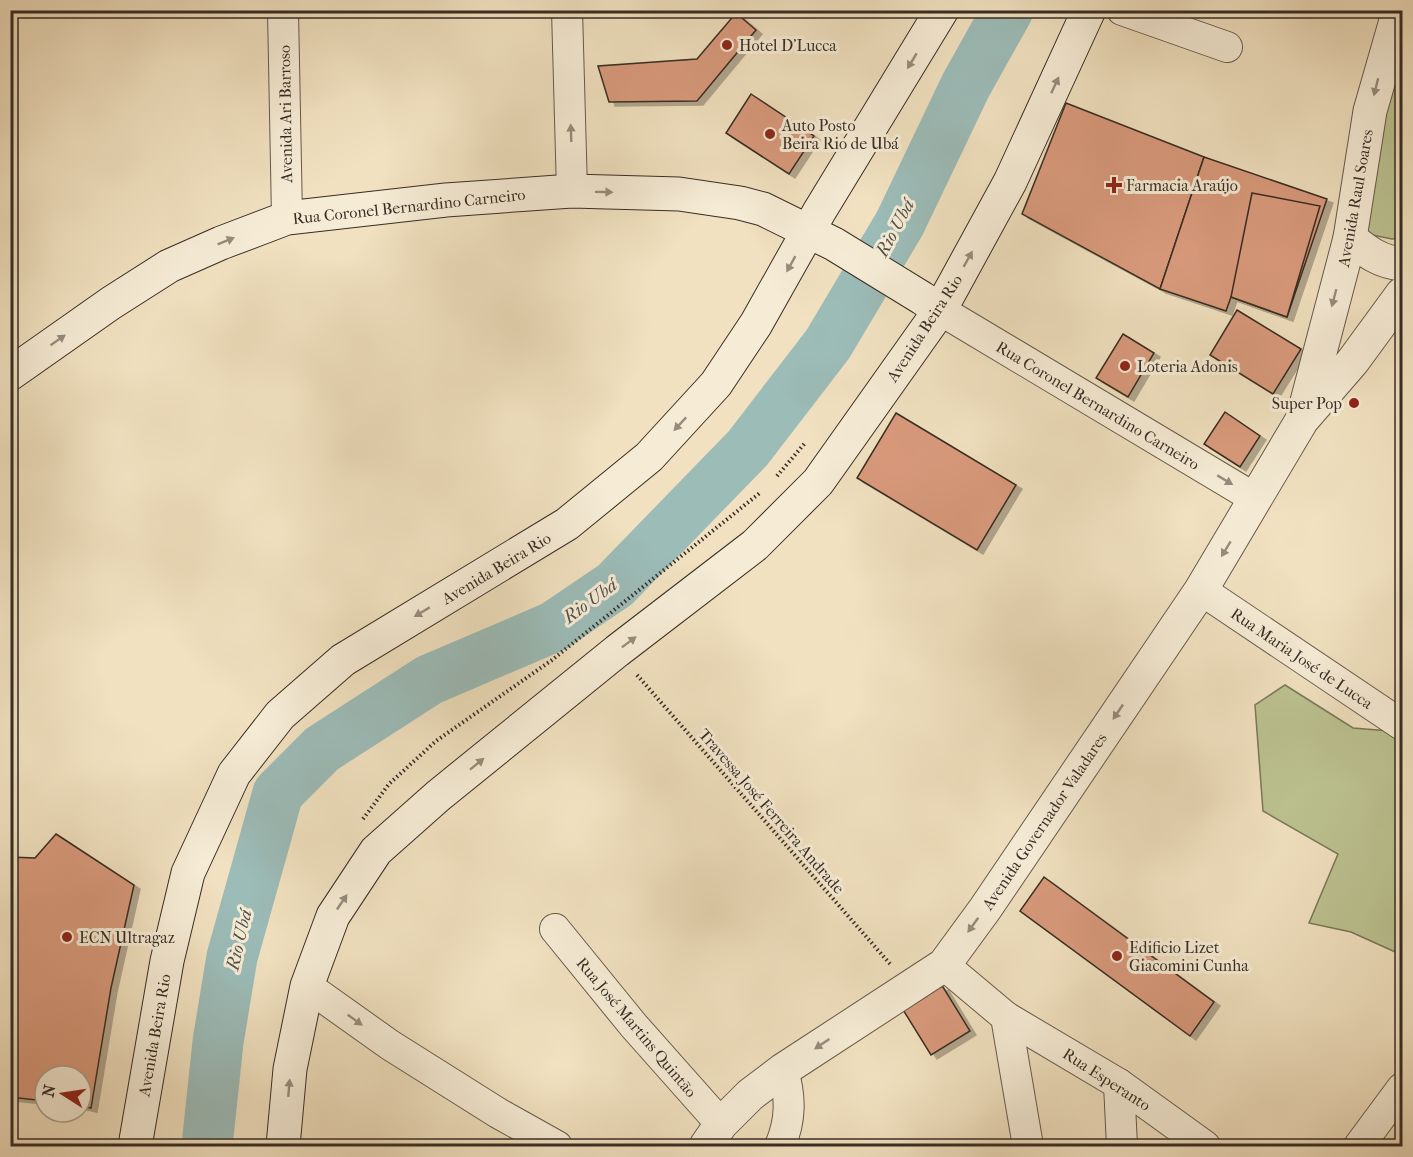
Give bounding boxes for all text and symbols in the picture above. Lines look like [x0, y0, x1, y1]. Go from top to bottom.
place label: Hotel D'Lucca [739, 36, 837, 55]
marker: Hotel D'Lucca [720, 38, 734, 52]
street label: Avenida Ari Barroso [275, 45, 296, 184]
one-way arrow [906, 53, 917, 69]
one-way arrow [1050, 75, 1060, 93]
one-way arrow [1371, 78, 1380, 96]
place label: Auto Posto Beira Rio de Ubá [781, 116, 899, 153]
one-way arrow [566, 123, 575, 142]
marker: Auto Posto Beira Rio de Ubá [763, 127, 777, 141]
street label: Avenida Raul Soares [1334, 128, 1377, 269]
place label: Farmacia Araújo [1126, 176, 1238, 195]
marker: Farmacia Araújo [1107, 178, 1121, 192]
street label: Rua Coronel Bernardino Carneiro [292, 185, 526, 228]
one-way arrow [594, 187, 613, 197]
water label: Rio Ubá [871, 195, 920, 261]
one-way arrow [217, 236, 235, 246]
one-way arrow [963, 250, 973, 267]
one-way arrow [786, 256, 796, 273]
street label: Avenida Beira Rio [882, 271, 966, 386]
one-way arrow [1329, 289, 1339, 308]
one-way arrow [50, 334, 66, 346]
street label: Rua Coronel Bernardino Carneiro [993, 337, 1203, 474]
place label: Loteria Adonis [1137, 357, 1238, 376]
marker: Loteria Adonis [1118, 359, 1132, 373]
place label: Super Pop [1272, 394, 1342, 413]
marker: Super Pop [1347, 396, 1361, 410]
one-way arrow [673, 416, 687, 431]
one-way arrow [1217, 474, 1233, 485]
street label: Avenida Beira Rio [437, 528, 554, 609]
one-way arrow [1220, 541, 1231, 557]
water label: Rio Ubá [558, 574, 623, 629]
street label: Rua Maria José de Lucca [1227, 604, 1377, 713]
one-way arrow [414, 607, 430, 618]
one-way arrow [620, 636, 636, 648]
one-way arrow [1112, 703, 1124, 719]
street label: Travessa José Ferreira Andrade [695, 725, 848, 898]
street label: Avenida Governador Valadares [977, 729, 1111, 914]
one-way arrow [469, 758, 485, 771]
one-way arrow [336, 894, 347, 911]
water label: Rio Ubá [222, 906, 257, 973]
one-way arrow [967, 917, 979, 933]
place label: ECN Ultragaz [79, 928, 175, 947]
marker: ECN Ultragaz [60, 930, 74, 944]
place label: Edificio Lizet Giacomini Cunha [1129, 938, 1249, 975]
marker: Edificio Lizet Giacomini Cunha [1110, 949, 1124, 963]
street label: Rua José Martins Quintão [573, 953, 701, 1101]
street label: Avenida Beira Rio [134, 972, 175, 1099]
one-way arrow [346, 1014, 362, 1026]
one-way arrow [814, 1039, 830, 1050]
street label: Rua Esperanto [1059, 1044, 1154, 1115]
north arrow [33, 1064, 93, 1124]
one-way arrow [284, 1079, 294, 1098]
text: N [38, 1082, 60, 1099]

